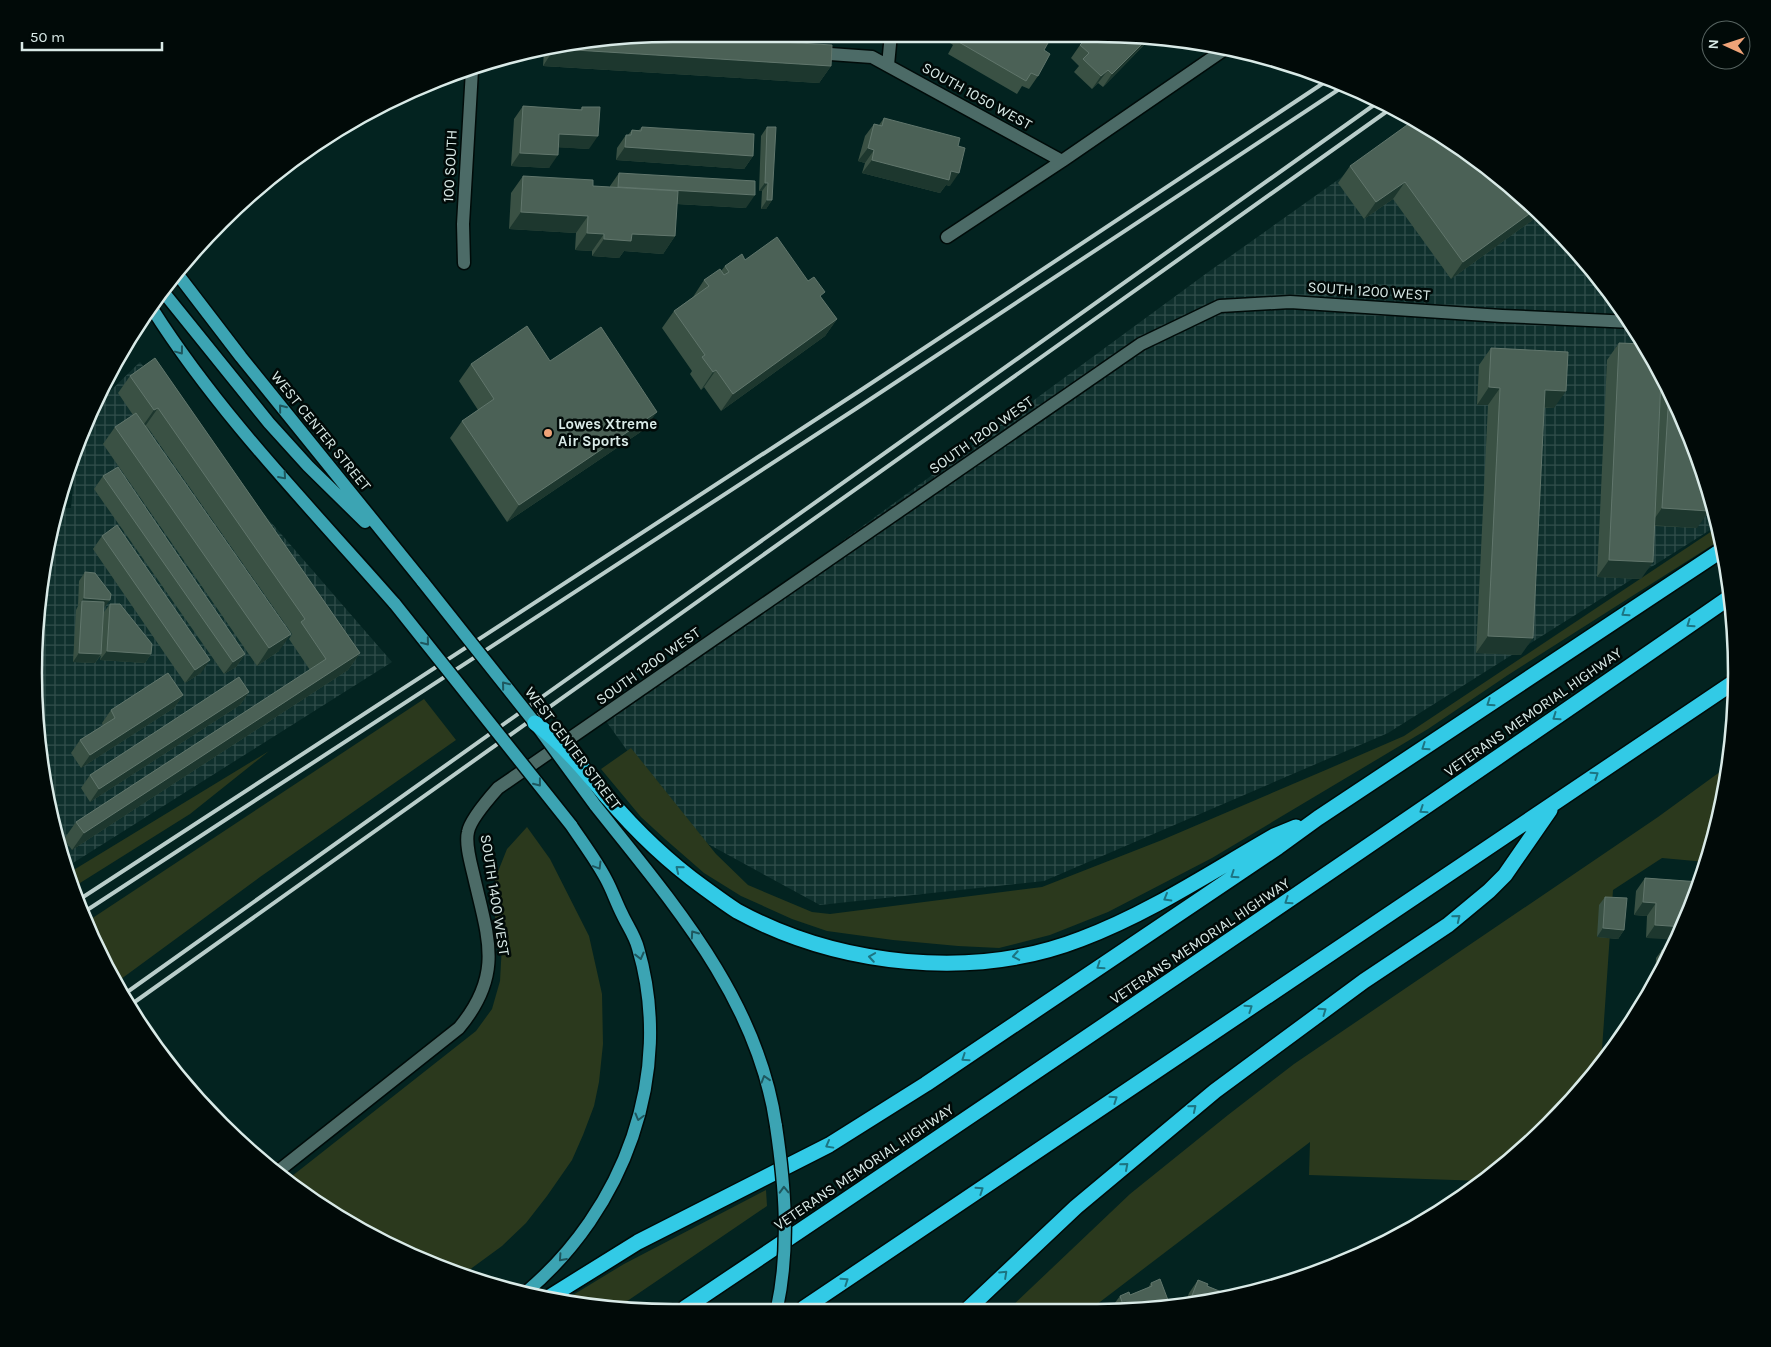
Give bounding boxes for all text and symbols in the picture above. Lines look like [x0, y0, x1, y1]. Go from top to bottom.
scale bar [22, 20, 162, 52]
north arrow [1701, 20, 1751, 70]
text: 50 m [30, 28, 65, 46]
text: N [1705, 39, 1722, 50]
street label: SOUTH 1050 WEST [919, 58, 1036, 134]
street label: 100 SOUTH [439, 129, 461, 203]
street label: SOUTH 1200 WEST [1307, 278, 1432, 304]
one-way arrow [174, 345, 182, 354]
street label: WEST CENTER STREET [267, 368, 375, 495]
street label: SOUTH 1200 WEST [925, 392, 1037, 478]
one-way arrow [280, 405, 288, 414]
place label: Lowes Xtreme Air Sports [558, 415, 657, 450]
marker: Lowes Xtreme Air Sports [542, 427, 554, 439]
one-way arrow [277, 471, 286, 480]
one-way arrow [1622, 607, 1631, 616]
one-way arrow [1686, 618, 1695, 627]
street label: SOUTH 1200 WEST [592, 623, 704, 709]
one-way arrow [420, 637, 429, 646]
street label: VETERANS MEMORIAL HIGHWAY [1441, 643, 1626, 780]
one-way arrow [502, 682, 510, 691]
street label: WEST CENTER STREET [521, 683, 625, 813]
one-way arrow [1486, 697, 1496, 706]
one-way arrow [1552, 711, 1562, 720]
one-way arrow [1421, 741, 1431, 750]
one-way arrow [1590, 772, 1599, 782]
one-way arrow [532, 778, 541, 787]
one-way arrow [1419, 804, 1429, 813]
street label: SOUTH 1400 WEST [477, 833, 514, 958]
one-way arrow [591, 860, 601, 869]
one-way arrow [676, 866, 685, 875]
one-way arrow [1231, 869, 1240, 878]
street label: VETERANS MEMORIAL HIGHWAY [1107, 874, 1294, 1008]
one-way arrow [1164, 892, 1173, 902]
one-way arrow [1285, 895, 1294, 904]
one-way arrow [1451, 916, 1460, 924]
one-way arrow [691, 930, 700, 939]
one-way arrow [1012, 951, 1021, 961]
one-way arrow [634, 952, 645, 961]
one-way arrow [868, 952, 876, 963]
one-way arrow [1096, 960, 1106, 969]
one-way arrow [1243, 1005, 1253, 1014]
one-way arrow [1317, 1008, 1327, 1017]
one-way arrow [962, 1052, 971, 1061]
one-way arrow [761, 1075, 771, 1083]
one-way arrow [1109, 1096, 1118, 1105]
street label: VETERANS MEMORIAL HIGHWAY [771, 1100, 958, 1234]
one-way arrow [1188, 1105, 1197, 1114]
one-way arrow [635, 1112, 645, 1120]
one-way arrow [825, 1139, 834, 1149]
one-way arrow [1119, 1162, 1128, 1171]
one-way arrow [779, 1185, 789, 1193]
one-way arrow [974, 1187, 983, 1196]
one-way arrow [559, 1252, 568, 1261]
one-way arrow [998, 1271, 1007, 1280]
one-way arrow [839, 1277, 848, 1287]

